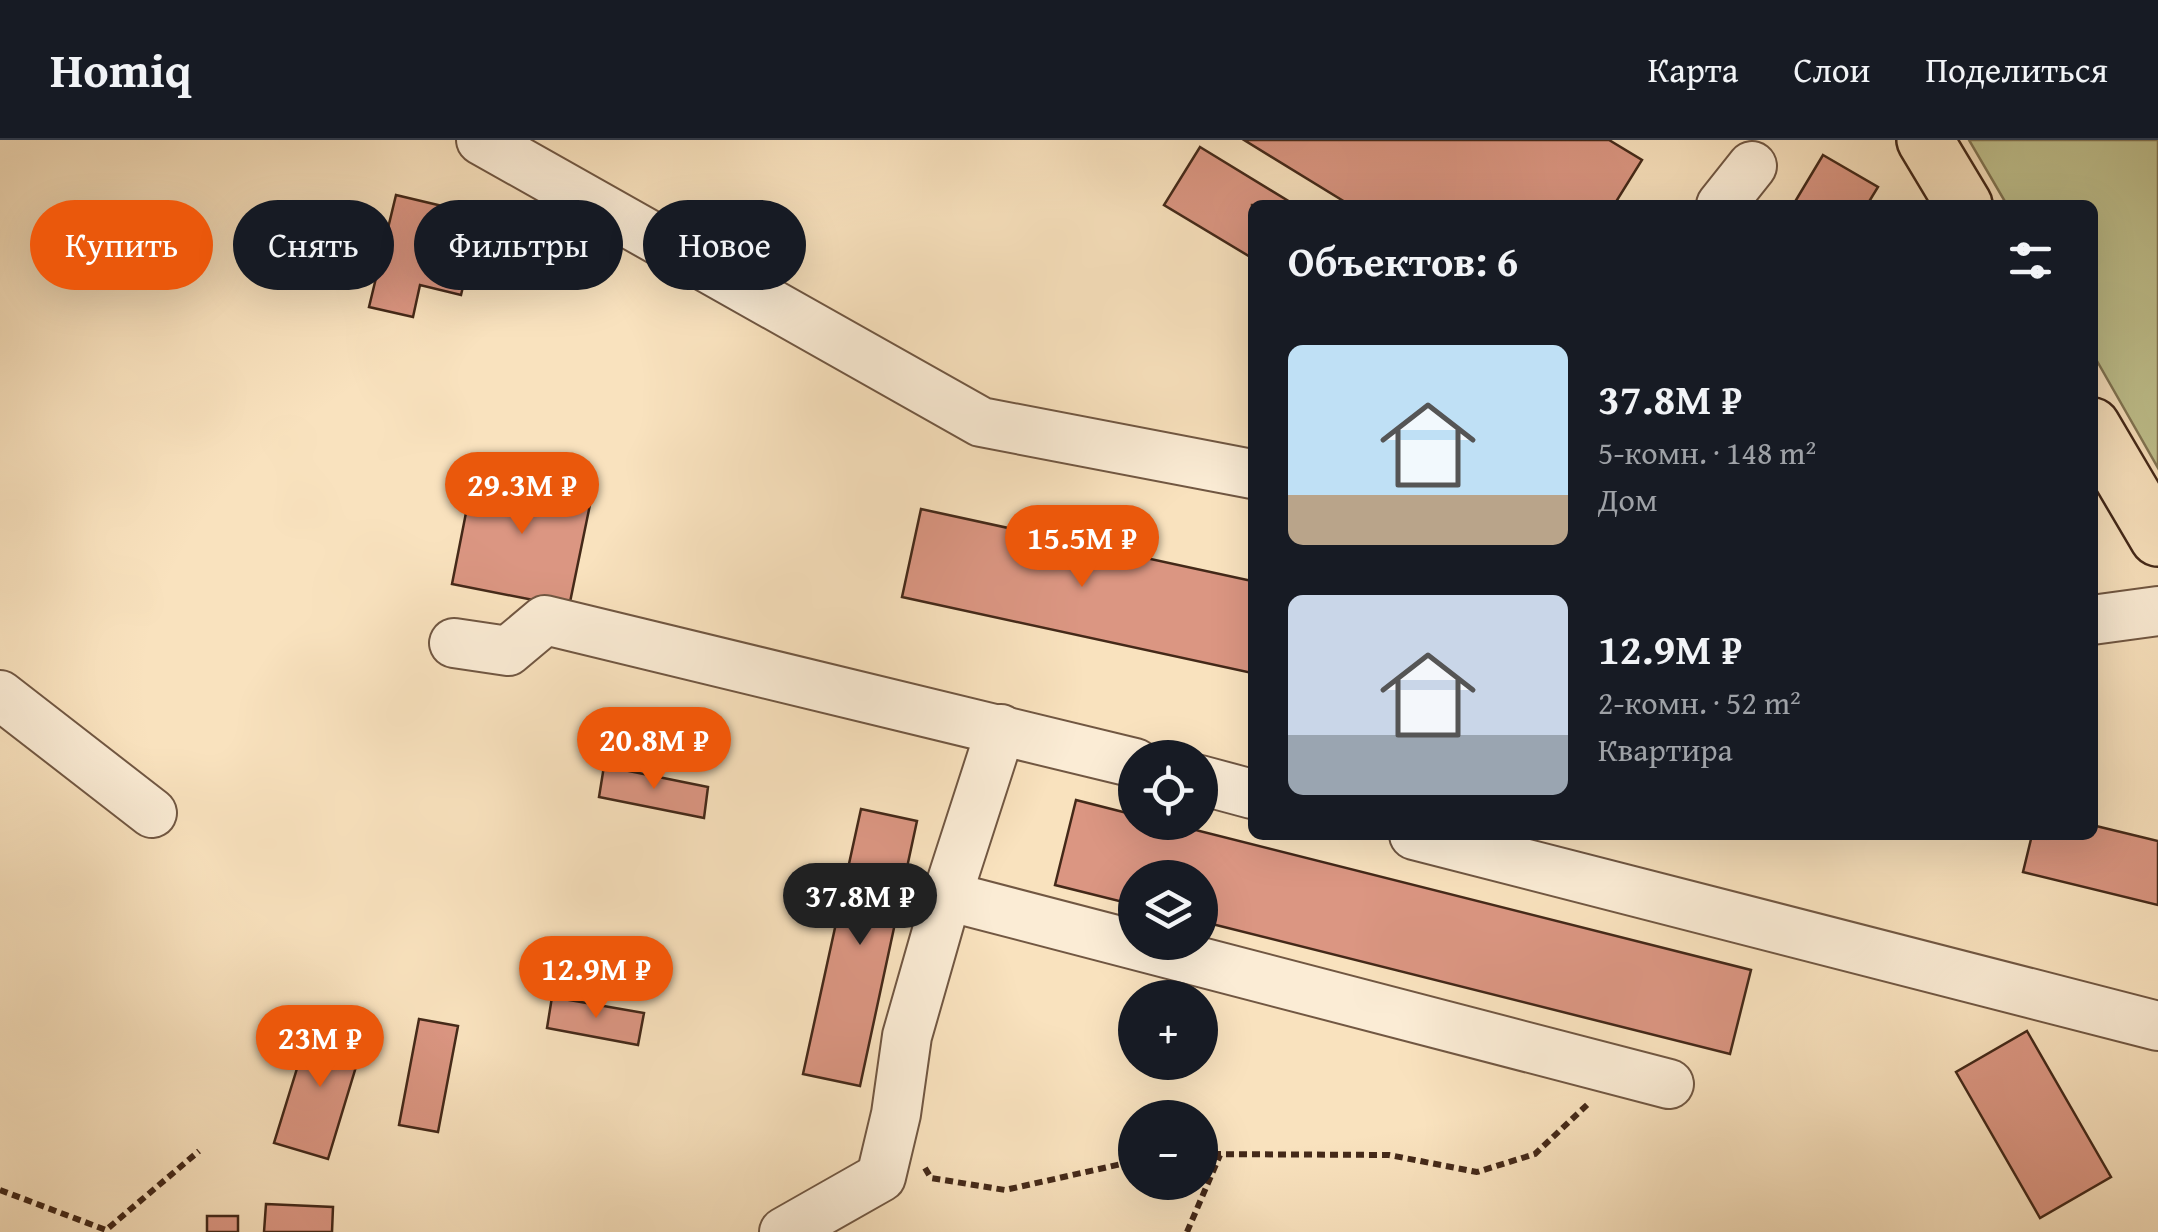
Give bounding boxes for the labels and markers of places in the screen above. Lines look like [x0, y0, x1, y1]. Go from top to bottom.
pin: 29.3M ₽ [430, 452, 614, 537]
pin: 15.5M ₽ [990, 505, 1174, 590]
pin: 20.8M ₽ [562, 707, 746, 792]
pin: 37.8M ₽ [768, 863, 952, 948]
pin: 12.9M ₽ [504, 936, 688, 1021]
pin: 23M ₽ [250, 1005, 390, 1090]

